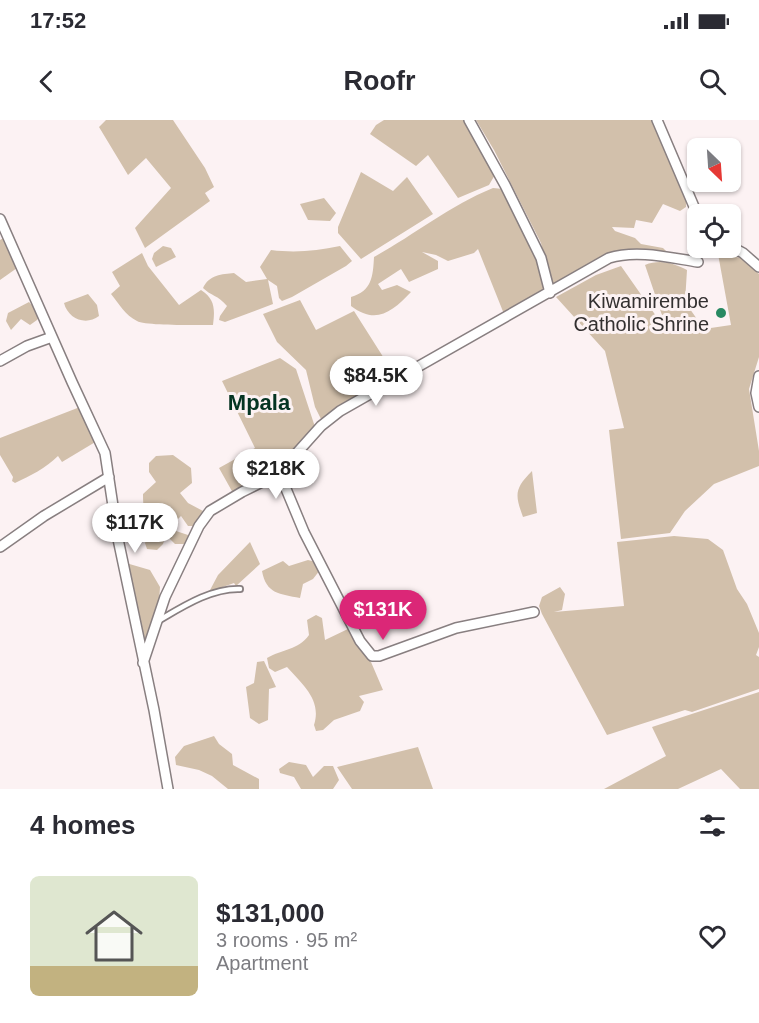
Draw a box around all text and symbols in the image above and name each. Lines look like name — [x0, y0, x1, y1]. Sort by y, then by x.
text: 17:52 — [30, 8, 86, 33]
icon: back — [30, 65, 63, 98]
icon: search — [696, 65, 729, 98]
text: Roofr — [344, 66, 415, 96]
north arrow — [687, 138, 741, 192]
map controls — [687, 138, 741, 258]
button: locate — [687, 204, 741, 258]
place label: Kiwamirembe Catholic Shrine — [573, 290, 709, 335]
marker: Kiwamirembe Catholic Shrine — [714, 306, 728, 320]
pin: $84.5K — [327, 356, 425, 407]
text: $84.5K — [344, 364, 408, 386]
district label: Mpala — [228, 390, 291, 415]
pin: $218K — [234, 449, 318, 500]
text: $218K — [247, 457, 305, 479]
pin: $117K — [93, 503, 177, 554]
text: $117K — [106, 511, 164, 533]
pin: $131K — [341, 590, 425, 641]
text: $131K — [354, 598, 412, 620]
icon: filters — [696, 809, 729, 842]
text: 4 homes — [30, 810, 136, 840]
text: $131,000 — [216, 898, 324, 928]
icon: home — [78, 900, 150, 972]
icon: heart — [696, 920, 729, 953]
text: 3 rooms · 95 m² — [216, 929, 357, 951]
text: Apartment — [216, 952, 308, 974]

